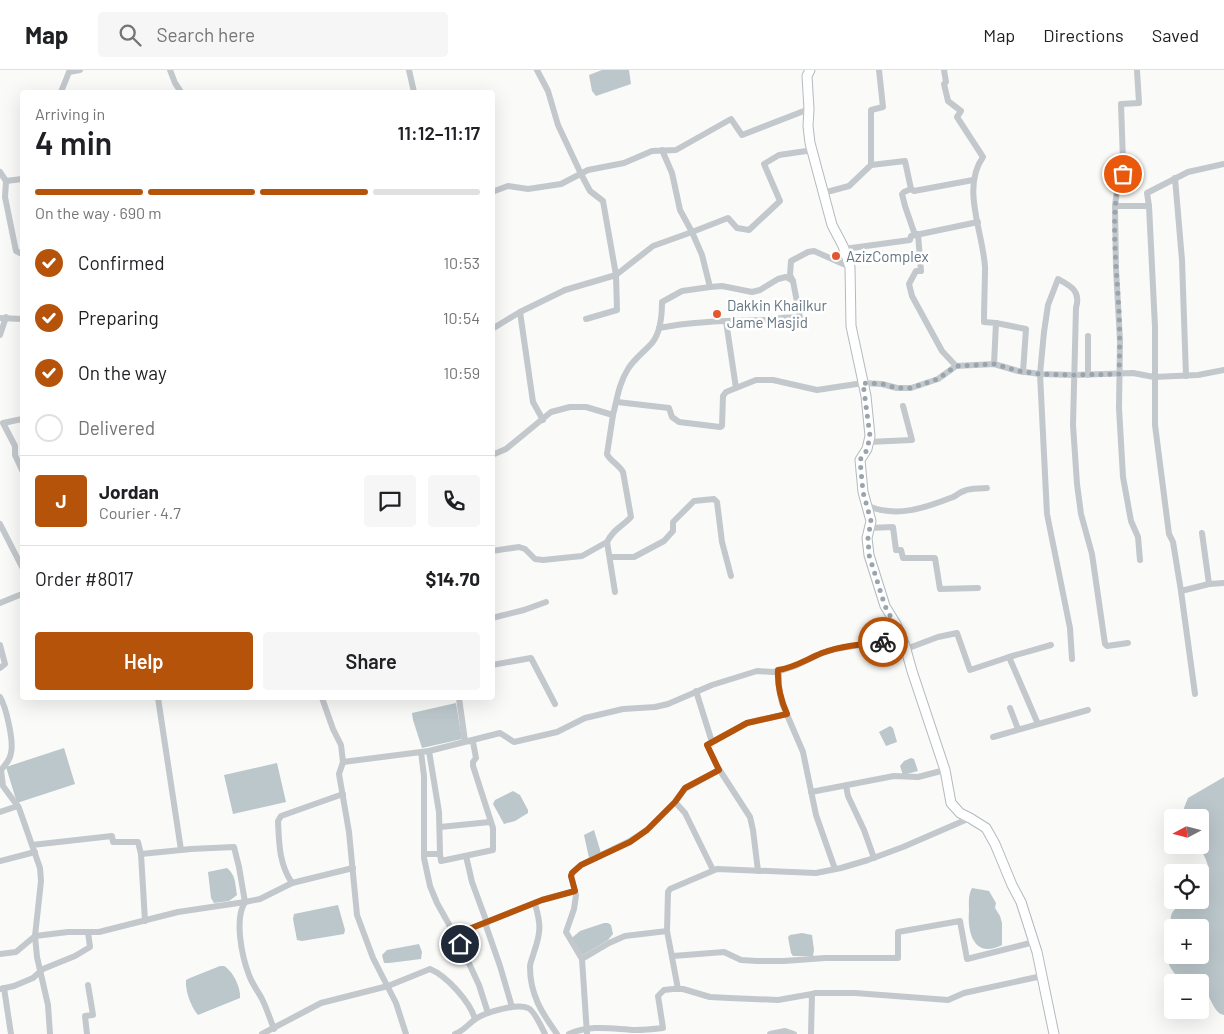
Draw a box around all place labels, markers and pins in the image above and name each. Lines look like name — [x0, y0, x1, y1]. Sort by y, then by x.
pin — [1102, 153, 1144, 195]
place label: AzizComplex — [846, 247, 929, 265]
marker: AzizComplex — [830, 250, 842, 262]
place label: Dakkin Khailkur Jame Masjid — [727, 296, 828, 331]
marker: Dakkin Khailkur Jame Masjid — [711, 308, 723, 320]
pin — [439, 923, 481, 965]

